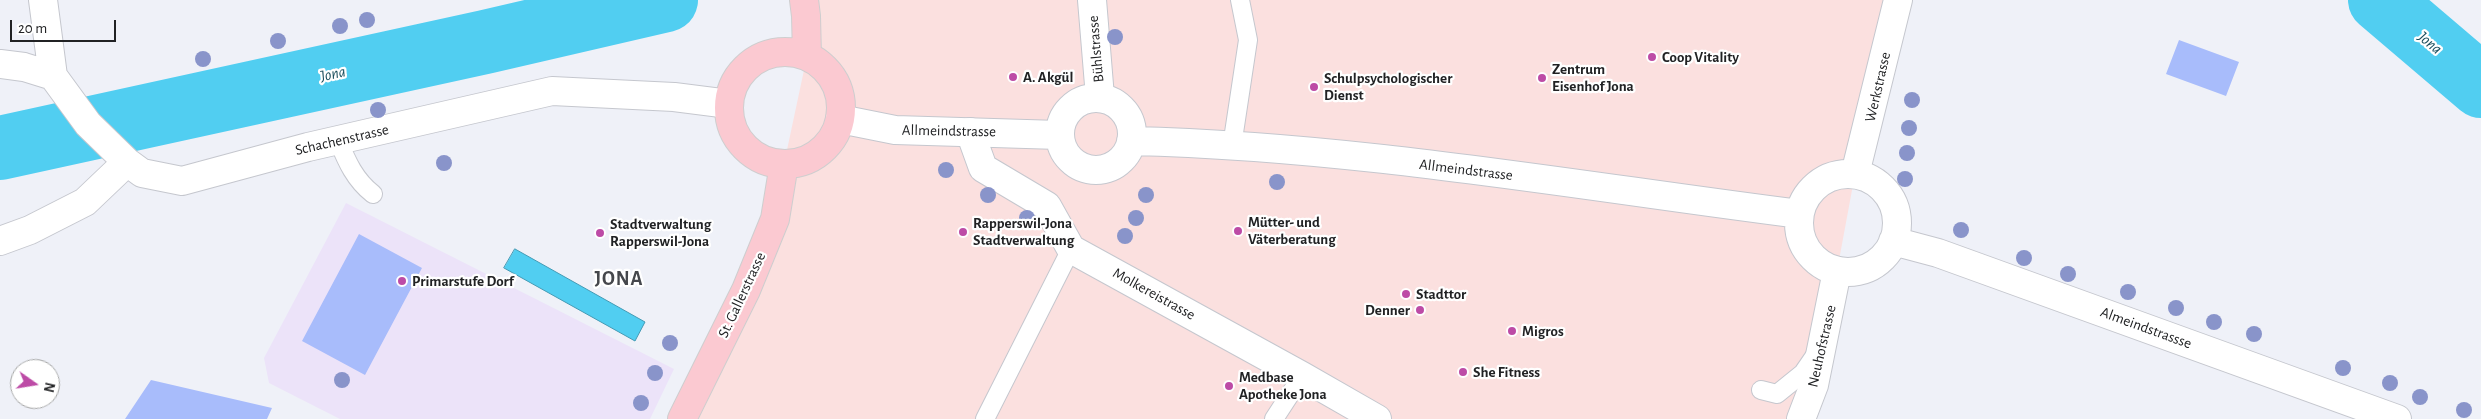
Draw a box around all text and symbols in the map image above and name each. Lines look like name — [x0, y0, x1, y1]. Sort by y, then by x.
scale bar — [12, 10, 119, 42]
street label: Bühlstrasse — [1084, 15, 1108, 83]
text: 20 m — [18, 21, 47, 36]
water label: Jona — [2414, 27, 2446, 59]
place label: Coop Vitality — [1662, 48, 1739, 66]
street label: Werkstrasse — [1861, 50, 1895, 124]
marker: Coop Vitality — [1646, 51, 1658, 63]
place label: Zentrum Eisenhof Jona — [1552, 60, 1634, 95]
water label: Jona — [319, 62, 347, 86]
place label: A. Akgül — [1023, 68, 1073, 86]
place label: Schulpsychologischer Dienst — [1324, 69, 1452, 104]
marker: A. Akgül — [1007, 71, 1019, 83]
marker: Zentrum Eisenhof Jona — [1536, 72, 1548, 84]
marker: Schulpsychologischer Dienst — [1308, 81, 1320, 93]
street label: Schachenstrasse — [293, 120, 391, 160]
street label: Allmeindstrasse — [902, 121, 996, 141]
street label: Allmeindstrasse — [1418, 155, 1514, 185]
place label: Mütter- und Väterberatung — [1248, 213, 1336, 248]
place label: Rapperswil-Jona Stadtverwaltung — [973, 214, 1074, 249]
place label: Stadtverwaltung Rapperswil-Jona — [610, 215, 711, 250]
marker: Mütter- und Väterberatung — [1232, 225, 1244, 237]
marker: Rapperswil-Jona Stadtverwaltung — [957, 226, 969, 238]
marker: Stadtverwaltung Rapperswil-Jona — [594, 227, 606, 239]
street label: St. Gallerstrasse — [714, 249, 770, 341]
street label: Molkereistrasse — [1110, 264, 1198, 324]
district label: JONA — [594, 267, 644, 291]
place label: Primarstufe Dorf — [412, 272, 514, 290]
marker: Primarstufe Dorf — [396, 275, 408, 287]
place label: Stadttor — [1416, 285, 1466, 303]
marker: Stadttor — [1400, 288, 1412, 300]
place label: Denner — [1365, 301, 1410, 319]
street label: Neuhofstrasse — [1804, 303, 1840, 389]
street label: Almeindstrassse — [2098, 303, 2194, 353]
marker: Denner — [1414, 304, 1426, 316]
place label: Migros — [1522, 322, 1564, 340]
marker: Migros — [1506, 325, 1518, 337]
north arrow — [10, 359, 60, 409]
place label: She Fitness — [1473, 363, 1540, 381]
marker: She Fitness — [1457, 366, 1469, 378]
place label: Medbase Apotheke Jona — [1239, 368, 1327, 403]
marker: Medbase Apotheke Jona — [1223, 380, 1235, 392]
text: N — [41, 381, 57, 393]

